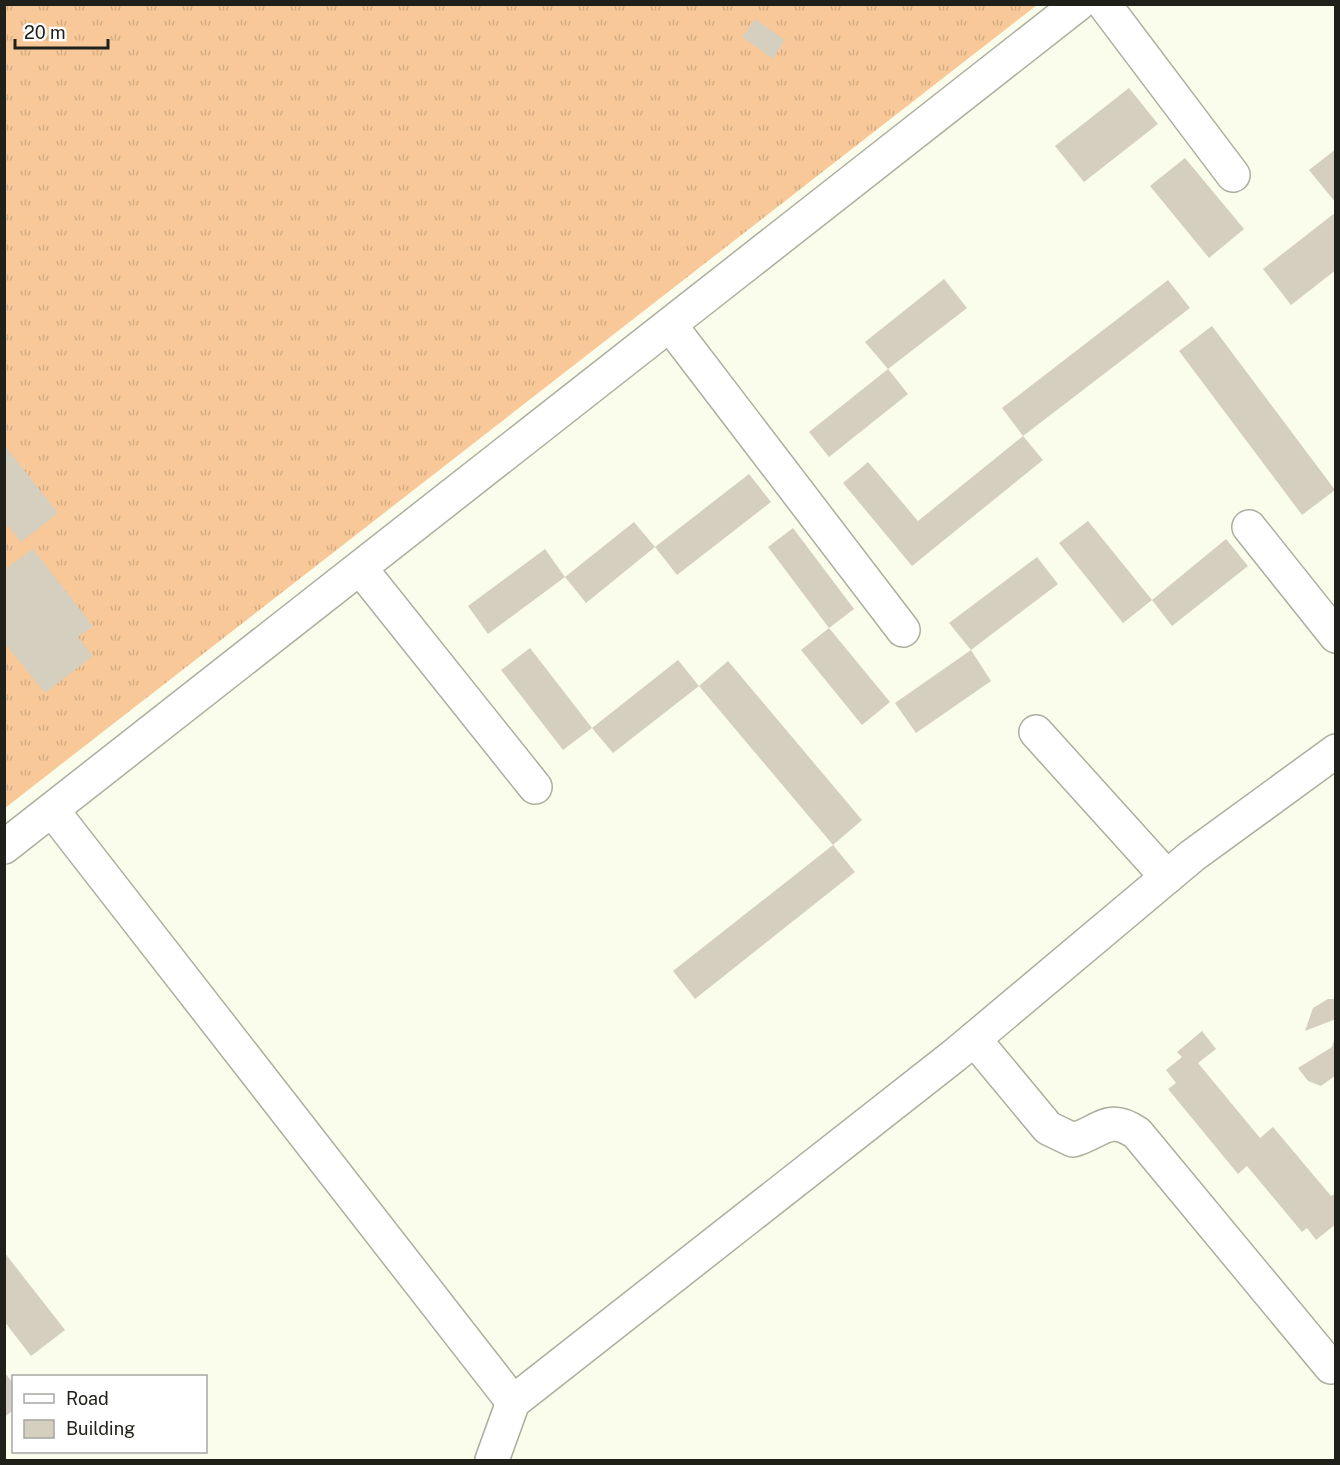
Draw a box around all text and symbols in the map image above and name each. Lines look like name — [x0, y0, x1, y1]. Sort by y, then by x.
scale bar — [15, 12, 108, 50]
text: 20 m — [24, 22, 66, 43]
legend — [12, 1375, 207, 1453]
text: Road — [66, 1388, 109, 1409]
text: Building — [66, 1418, 135, 1439]

